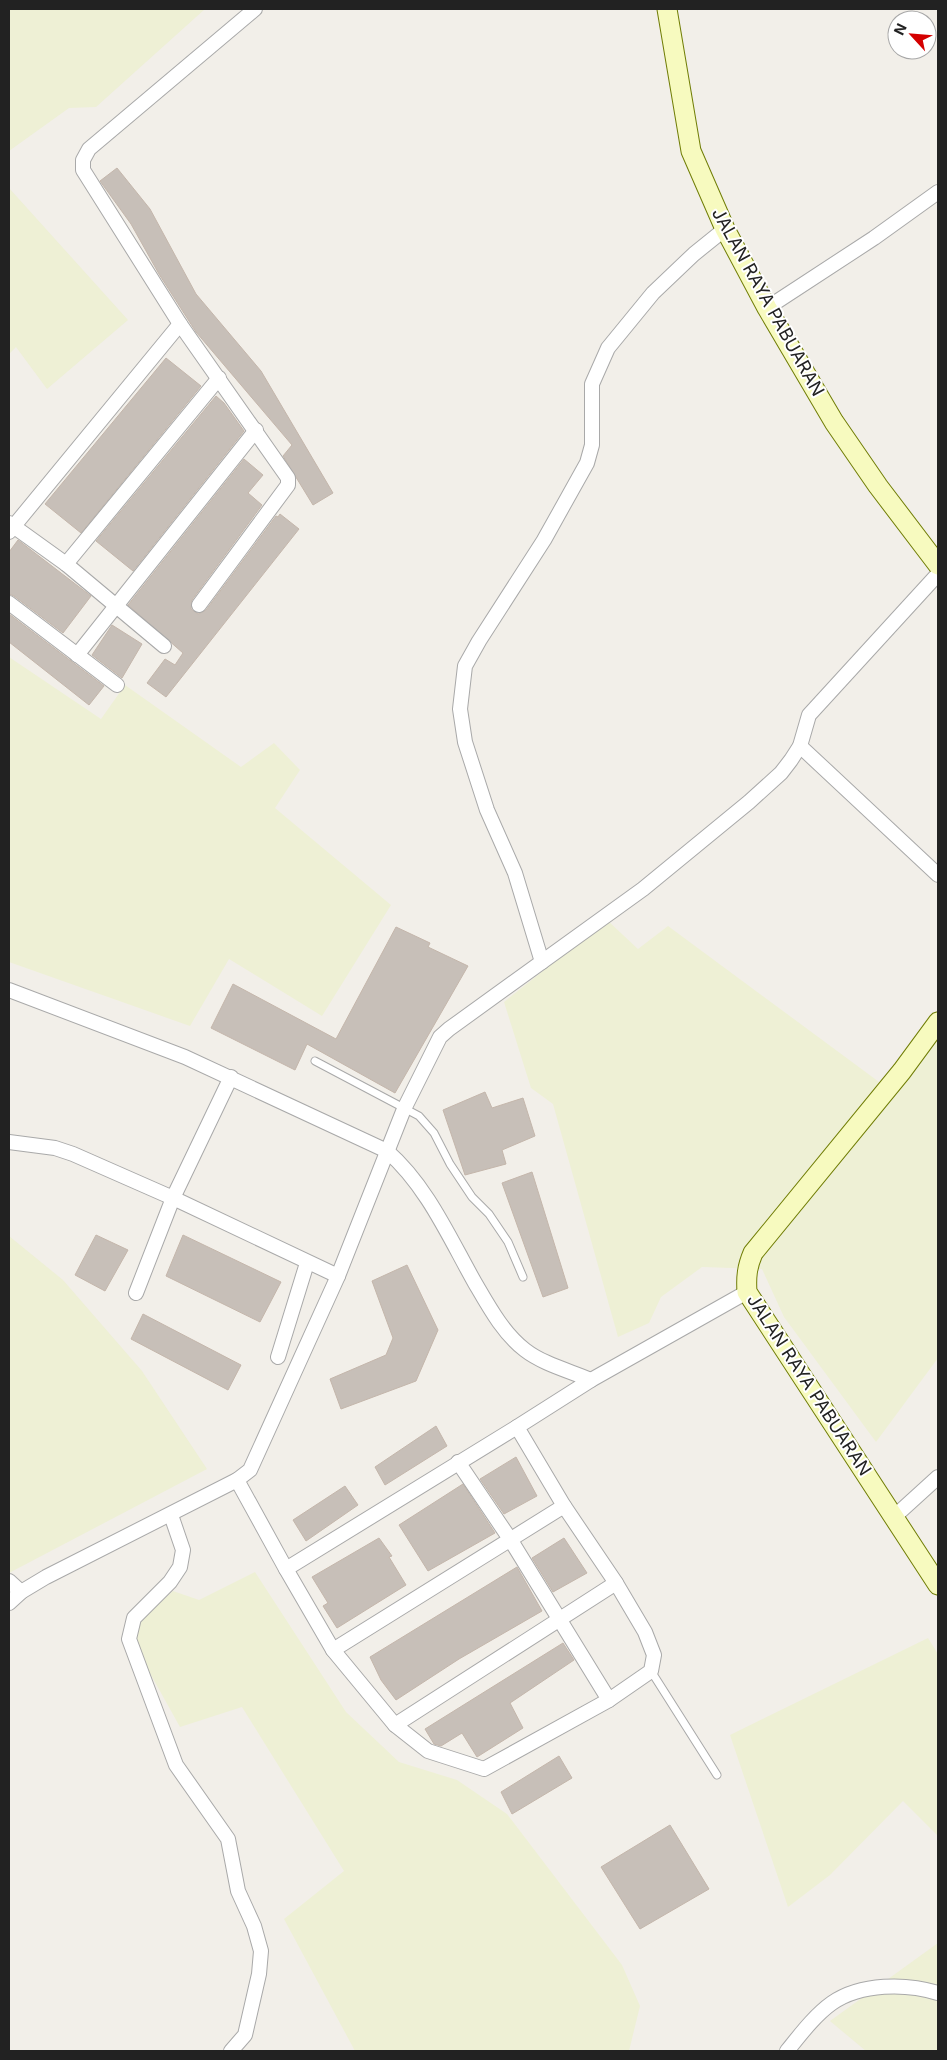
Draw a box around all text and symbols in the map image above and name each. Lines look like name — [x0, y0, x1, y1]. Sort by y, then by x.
north arrow — [887, 10, 937, 60]
text: N — [890, 21, 910, 38]
street label: JALAN RAYA PABUARAN — [708, 204, 829, 400]
street label: JALAN RAYA PABUARAN — [743, 1290, 876, 1479]

